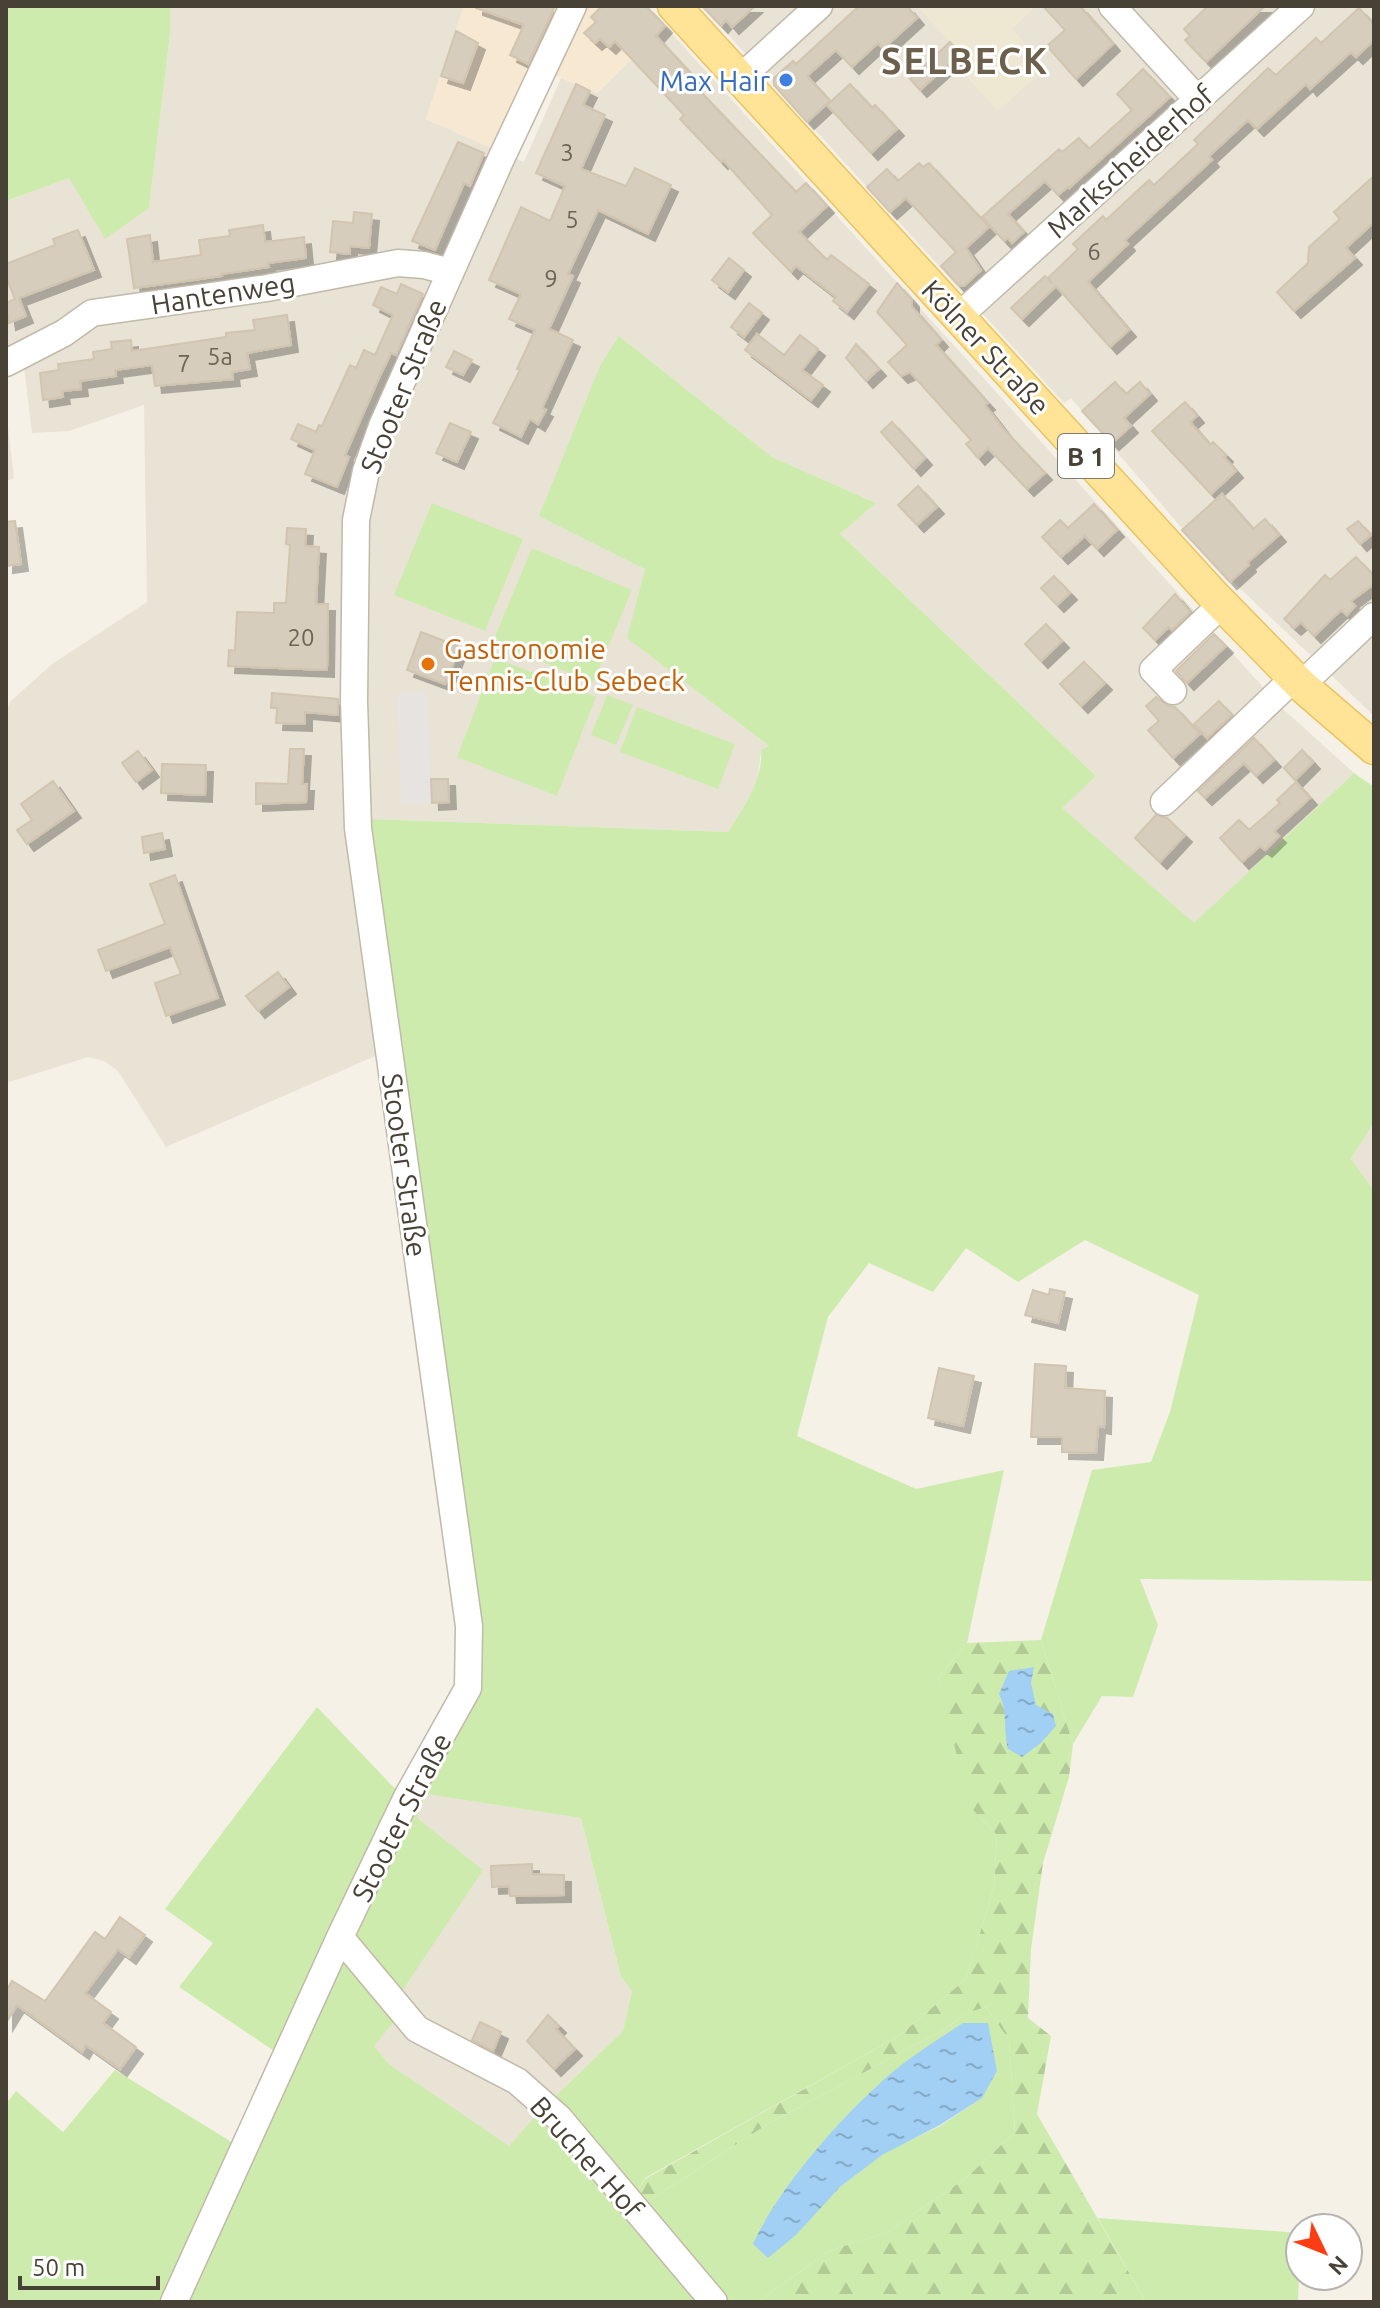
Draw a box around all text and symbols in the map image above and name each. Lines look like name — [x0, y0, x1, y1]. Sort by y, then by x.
district label: SELBECK — [881, 40, 1049, 81]
place label: Max Hair — [659, 65, 770, 96]
marker: Max Hair — [777, 71, 795, 89]
street label: Markscheiderhof — [1041, 78, 1220, 244]
house number: 3 — [560, 139, 574, 166]
house number: 5 — [565, 206, 579, 233]
house number: 6 — [1087, 238, 1101, 265]
house number: 9 — [544, 265, 558, 292]
street label: Hantenweg — [149, 266, 297, 320]
street label: Kölner Straße — [916, 274, 1056, 420]
street label: Stooter Straße — [354, 295, 452, 477]
house number: 5a — [207, 343, 233, 370]
house number: 7 — [177, 350, 191, 377]
road number: B 1 — [1058, 434, 1114, 478]
house number: 20 — [287, 624, 315, 651]
place label: Gastronomie Tennis-Club Sebeck — [444, 633, 685, 696]
marker: Gastronomie Tennis-Club Sebeck — [419, 655, 437, 673]
street label: Stooter Straße — [377, 1071, 433, 1259]
street label: Stooter Straße — [345, 1728, 457, 1906]
street label: Brucher Hof — [524, 2090, 650, 2224]
north arrow — [1284, 2212, 1364, 2292]
scale bar — [20, 2240, 158, 2290]
text: N — [1324, 2251, 1354, 2281]
text: 50 m — [32, 2254, 85, 2281]

